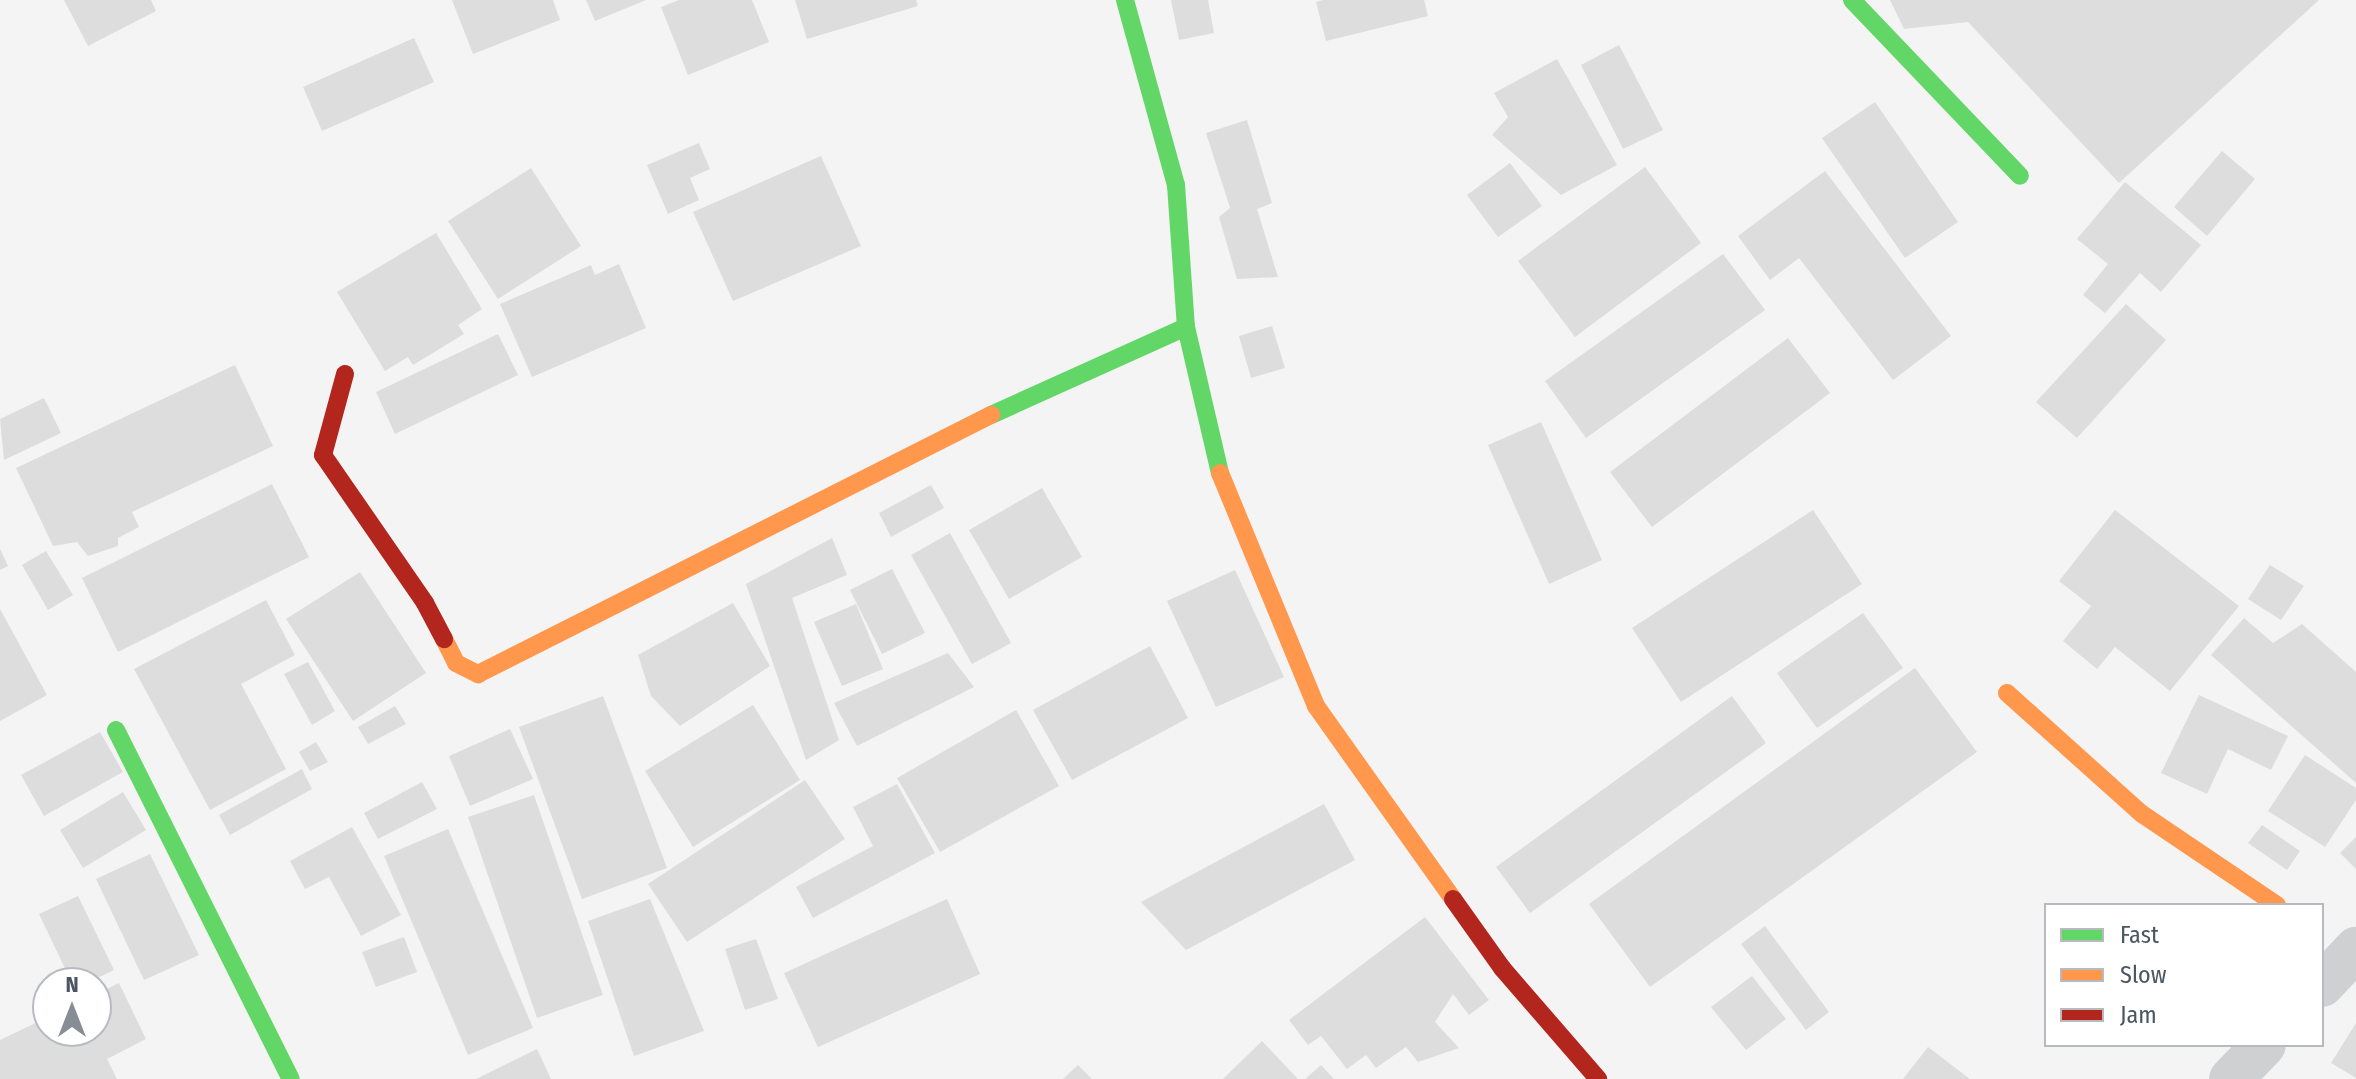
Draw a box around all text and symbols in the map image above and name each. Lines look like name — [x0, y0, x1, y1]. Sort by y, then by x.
legend — [2044, 903, 2324, 1047]
text: Fast — [2120, 921, 2159, 949]
text: Slow — [2120, 961, 2166, 989]
north arrow — [32, 967, 112, 1047]
text: N — [65, 971, 79, 998]
text: Jam — [2120, 1001, 2157, 1029]

